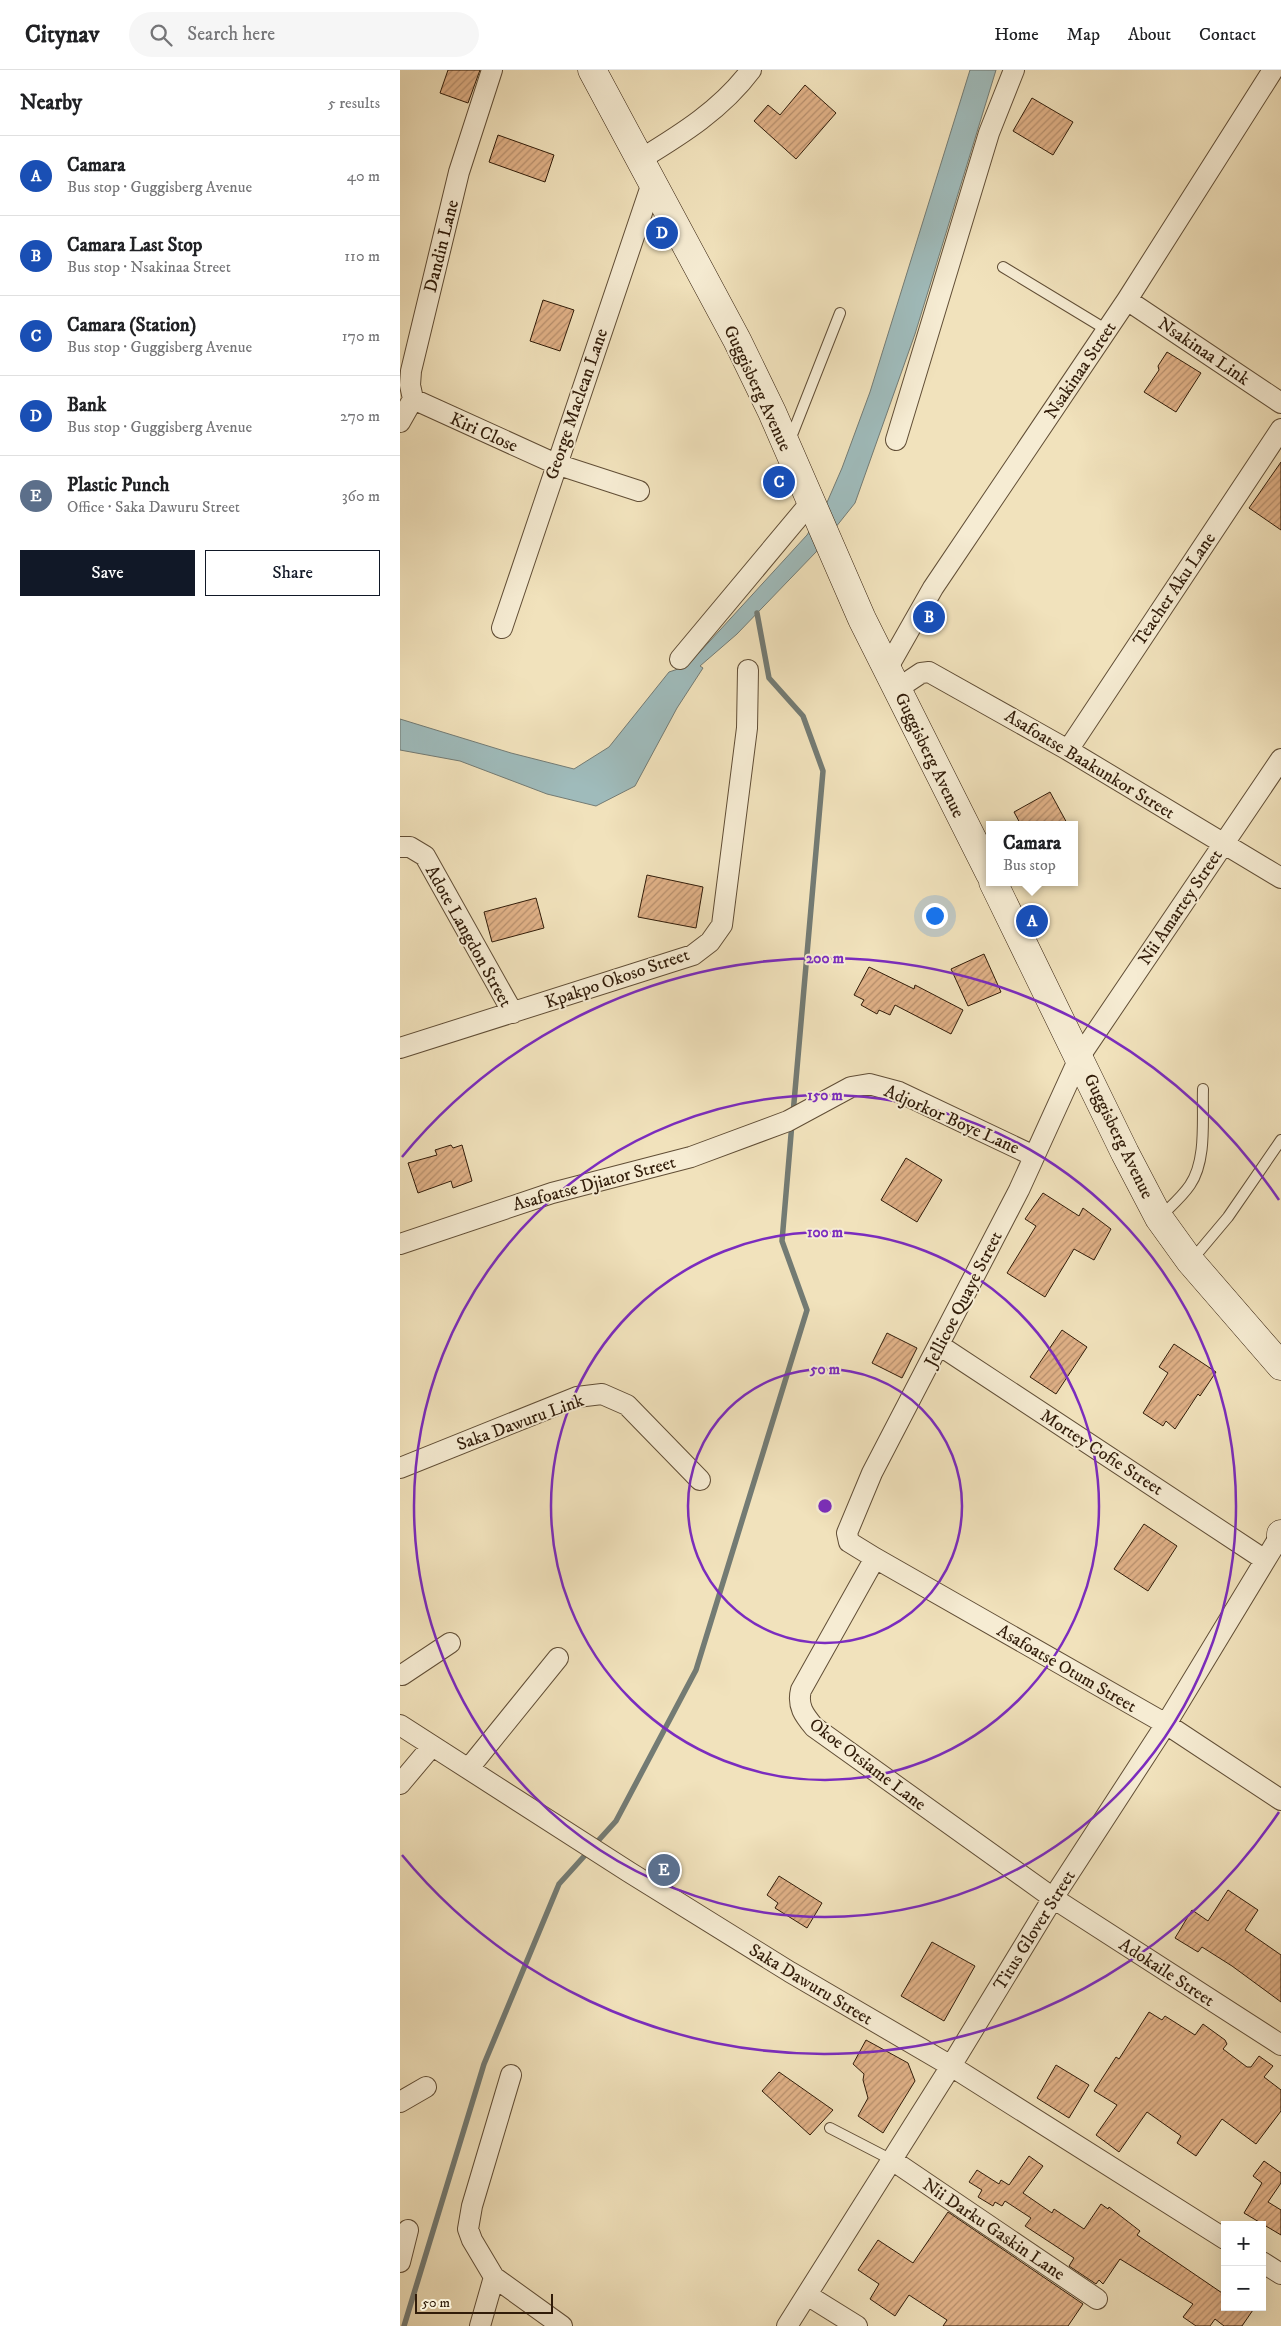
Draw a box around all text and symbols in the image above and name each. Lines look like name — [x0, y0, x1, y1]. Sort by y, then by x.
search box — [129, 12, 479, 57]
text: Citynav — [25, 20, 99, 50]
icon: search — [147, 21, 175, 49]
text: Search here — [187, 23, 275, 46]
text: Home — [994, 24, 1039, 46]
text: Map — [1067, 24, 1100, 46]
text: About — [1128, 24, 1171, 46]
text: Contact — [1199, 24, 1256, 46]
text: Nearby — [20, 90, 82, 116]
text: 5 results — [328, 93, 380, 113]
text: Camara — [67, 154, 125, 177]
text: A — [31, 166, 41, 186]
text: 40 m — [347, 166, 380, 186]
text: Bus stop · Guggisberg Avenue — [67, 177, 252, 197]
street label: Dandin Lane — [420, 198, 464, 295]
pin: D — [646, 214, 678, 252]
text: Camara Last Stop — [67, 234, 202, 257]
text: B — [31, 246, 41, 266]
text: 110 m — [344, 246, 380, 266]
text: Bus stop · Nsakinaa Street — [67, 257, 231, 277]
street label: Nsakinaa Link — [1153, 313, 1254, 391]
text: Camara (Station) — [67, 314, 196, 337]
street label: Nsakinaa Street — [1040, 318, 1122, 423]
street label: Guggisberg Avenue — [718, 322, 796, 455]
text: C — [31, 326, 41, 346]
text: 170 m — [342, 326, 380, 346]
street label: George Maclean Lane — [541, 326, 613, 483]
text: Bus stop · Guggisberg Avenue — [67, 337, 252, 357]
text: Bank — [67, 394, 106, 417]
text: D — [30, 406, 42, 426]
text: 270 m — [340, 406, 380, 426]
street label: Kiri Close — [446, 408, 521, 458]
text: Bus stop · Guggisberg Avenue — [67, 417, 252, 437]
pin: C — [763, 463, 795, 501]
text: Plastic Punch — [67, 474, 170, 497]
text: E — [30, 486, 42, 506]
text: 360 m — [342, 486, 380, 506]
text: Office · Saka Dawuru Street — [67, 497, 240, 517]
street label: Teacher Aku Lane — [1129, 529, 1221, 651]
button: Save — [20, 550, 195, 596]
button: Share — [205, 550, 380, 596]
pin: B — [913, 598, 945, 636]
street label: Guggisberg Avenue — [889, 689, 969, 822]
street label: Asafoatse Baakunkor Street — [1000, 705, 1179, 824]
popup — [986, 821, 1078, 886]
text: Camara — [1003, 832, 1061, 855]
street label: Nii Amartey Street — [1134, 845, 1228, 970]
text: Bus stop — [1003, 855, 1056, 875]
street label: Adote Langdon Street — [420, 862, 516, 1011]
pin: A — [1016, 902, 1048, 940]
your location — [922, 903, 948, 929]
street label: Kpakpo Okoso Street — [542, 944, 693, 1014]
text: 200 m — [806, 949, 845, 968]
street label: Guggisberg Avenue — [1078, 1070, 1158, 1203]
street label: Adjorkor Boye Lane — [881, 1080, 1023, 1160]
text: 150 m — [807, 1086, 843, 1105]
street label: Asafoatse Djiator Street — [510, 1152, 678, 1216]
text: 100 m — [807, 1223, 844, 1242]
street label: Jellicoe Quaye Street — [919, 1228, 1008, 1373]
text: 50 m — [809, 1360, 841, 1379]
street label: Saka Dawuru Link — [454, 1390, 587, 1456]
street label: Mortey Cofie Street — [1036, 1405, 1167, 1501]
centre of rings — [816, 1497, 834, 1515]
street label: Asafoatse Otum Street — [993, 1620, 1140, 1718]
street label: Okoe Otsiame Lane — [805, 1714, 930, 1816]
pin: E — [648, 1851, 680, 1889]
street label: Titus Glover Street — [989, 1866, 1081, 1995]
street label: Adokaile Street — [1115, 1934, 1219, 2012]
street label: Saka Dawuru Street — [745, 1939, 877, 2031]
street label: Nii Darku Gaskin Lane — [918, 2174, 1069, 2286]
map controls — [1221, 2221, 1266, 2311]
button: + — [1221, 2221, 1266, 2266]
button: − — [1221, 2266, 1266, 2311]
scale bar — [415, 2291, 552, 2314]
text: 50 m — [422, 2294, 450, 2312]

